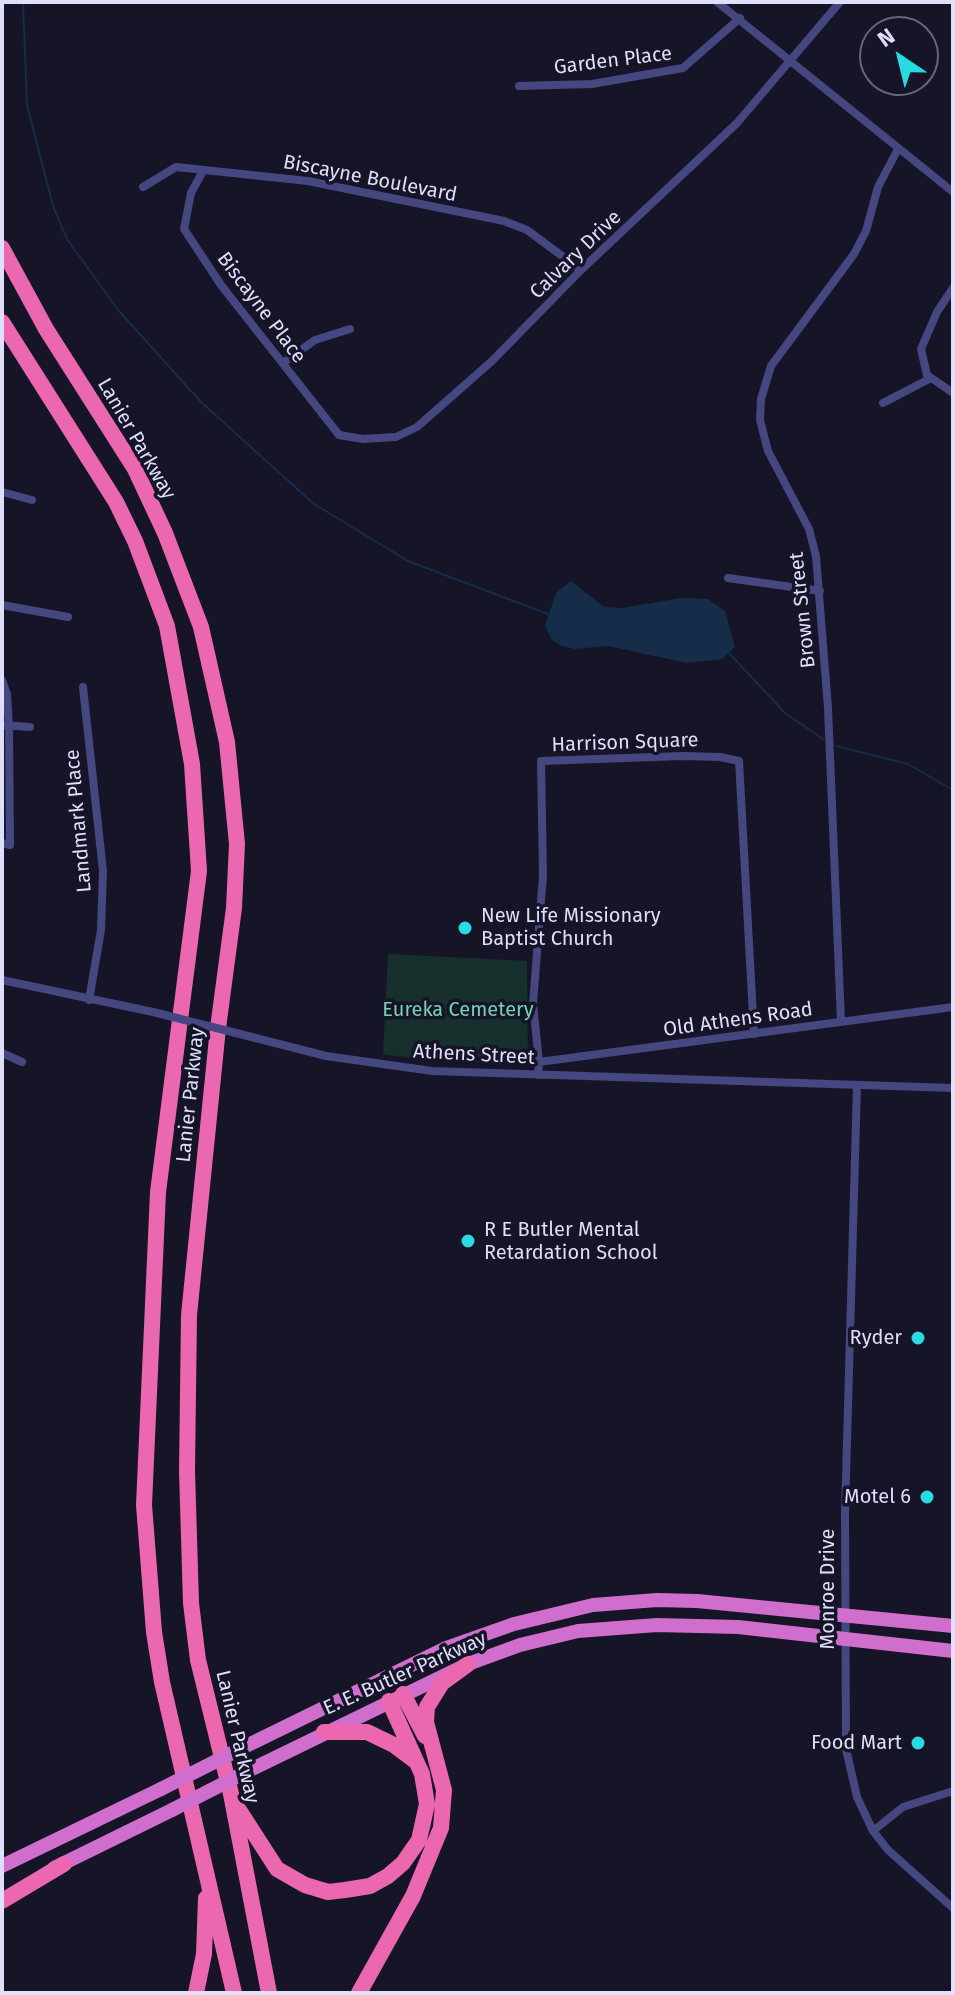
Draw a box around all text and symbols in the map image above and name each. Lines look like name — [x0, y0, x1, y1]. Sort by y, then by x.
north arrow — [859, 16, 939, 96]
text: N — [872, 22, 900, 53]
street label: Garden Place — [553, 42, 673, 80]
street label: Biscayne Boulevard — [281, 150, 459, 208]
street label: Calvary Drive — [525, 206, 627, 304]
street label: Biscayne Place — [211, 248, 311, 368]
street label: Lanier Parkway — [92, 374, 180, 504]
street label: Brown Street — [785, 551, 821, 669]
street label: Harrison Square — [551, 728, 699, 758]
street label: Landmark Place — [61, 748, 97, 894]
place label: New Life Missionary Baptist Church — [481, 904, 661, 951]
marker: New Life Missionary Baptist Church — [456, 919, 474, 937]
park label: Eureka Cemetery — [382, 998, 534, 1022]
street label: Old Athens Road — [662, 998, 814, 1042]
street label: Lanier Parkway — [172, 1026, 210, 1164]
street label: Athens Street — [412, 1040, 536, 1070]
place label: R E Butler Mental Retardation School — [484, 1218, 658, 1265]
marker: R E Butler Mental Retardation School — [459, 1232, 477, 1250]
place label: Ryder — [850, 1326, 902, 1350]
marker: Ryder — [909, 1329, 927, 1347]
place label: Motel 6 — [844, 1485, 911, 1509]
marker: Motel 6 — [918, 1488, 936, 1506]
street label: Monroe Drive — [816, 1529, 840, 1649]
street label: E. E. Butler Parkway — [320, 1627, 490, 1721]
street label: Lanier Parkway — [210, 1668, 264, 1806]
place label: Food Mart — [811, 1731, 902, 1755]
marker: Food Mart — [909, 1734, 927, 1752]

